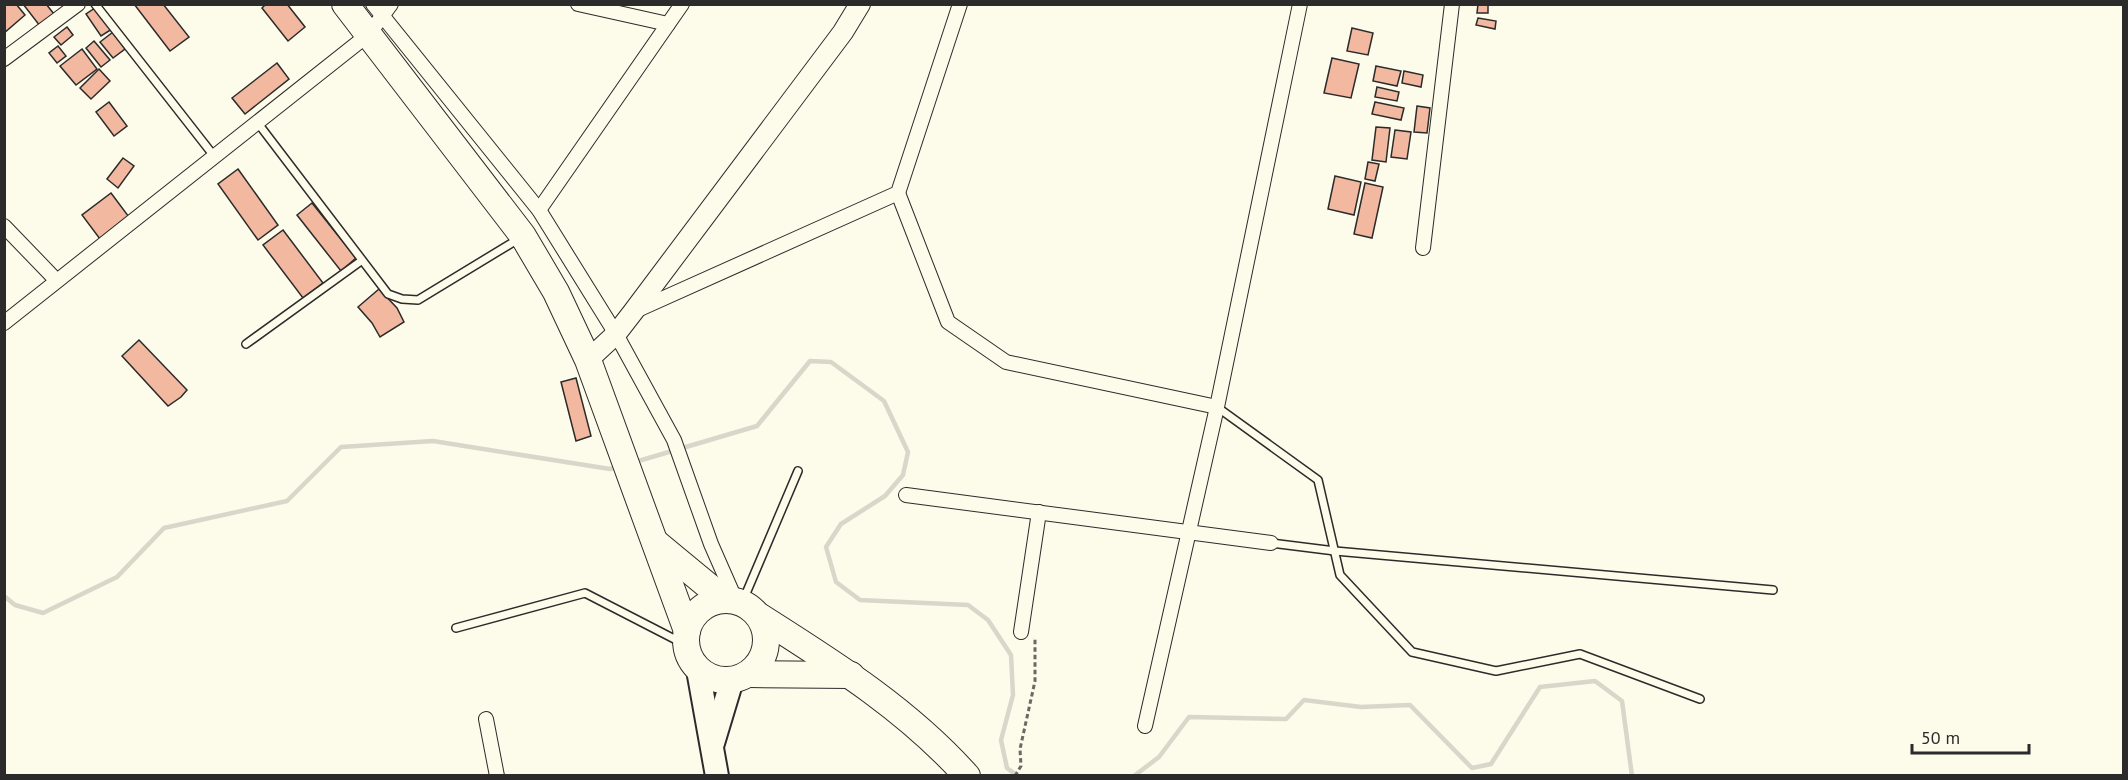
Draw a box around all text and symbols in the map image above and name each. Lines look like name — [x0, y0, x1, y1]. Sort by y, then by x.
scale bar — [1912, 717, 2029, 755]
text: 50 m — [1921, 726, 1960, 749]

